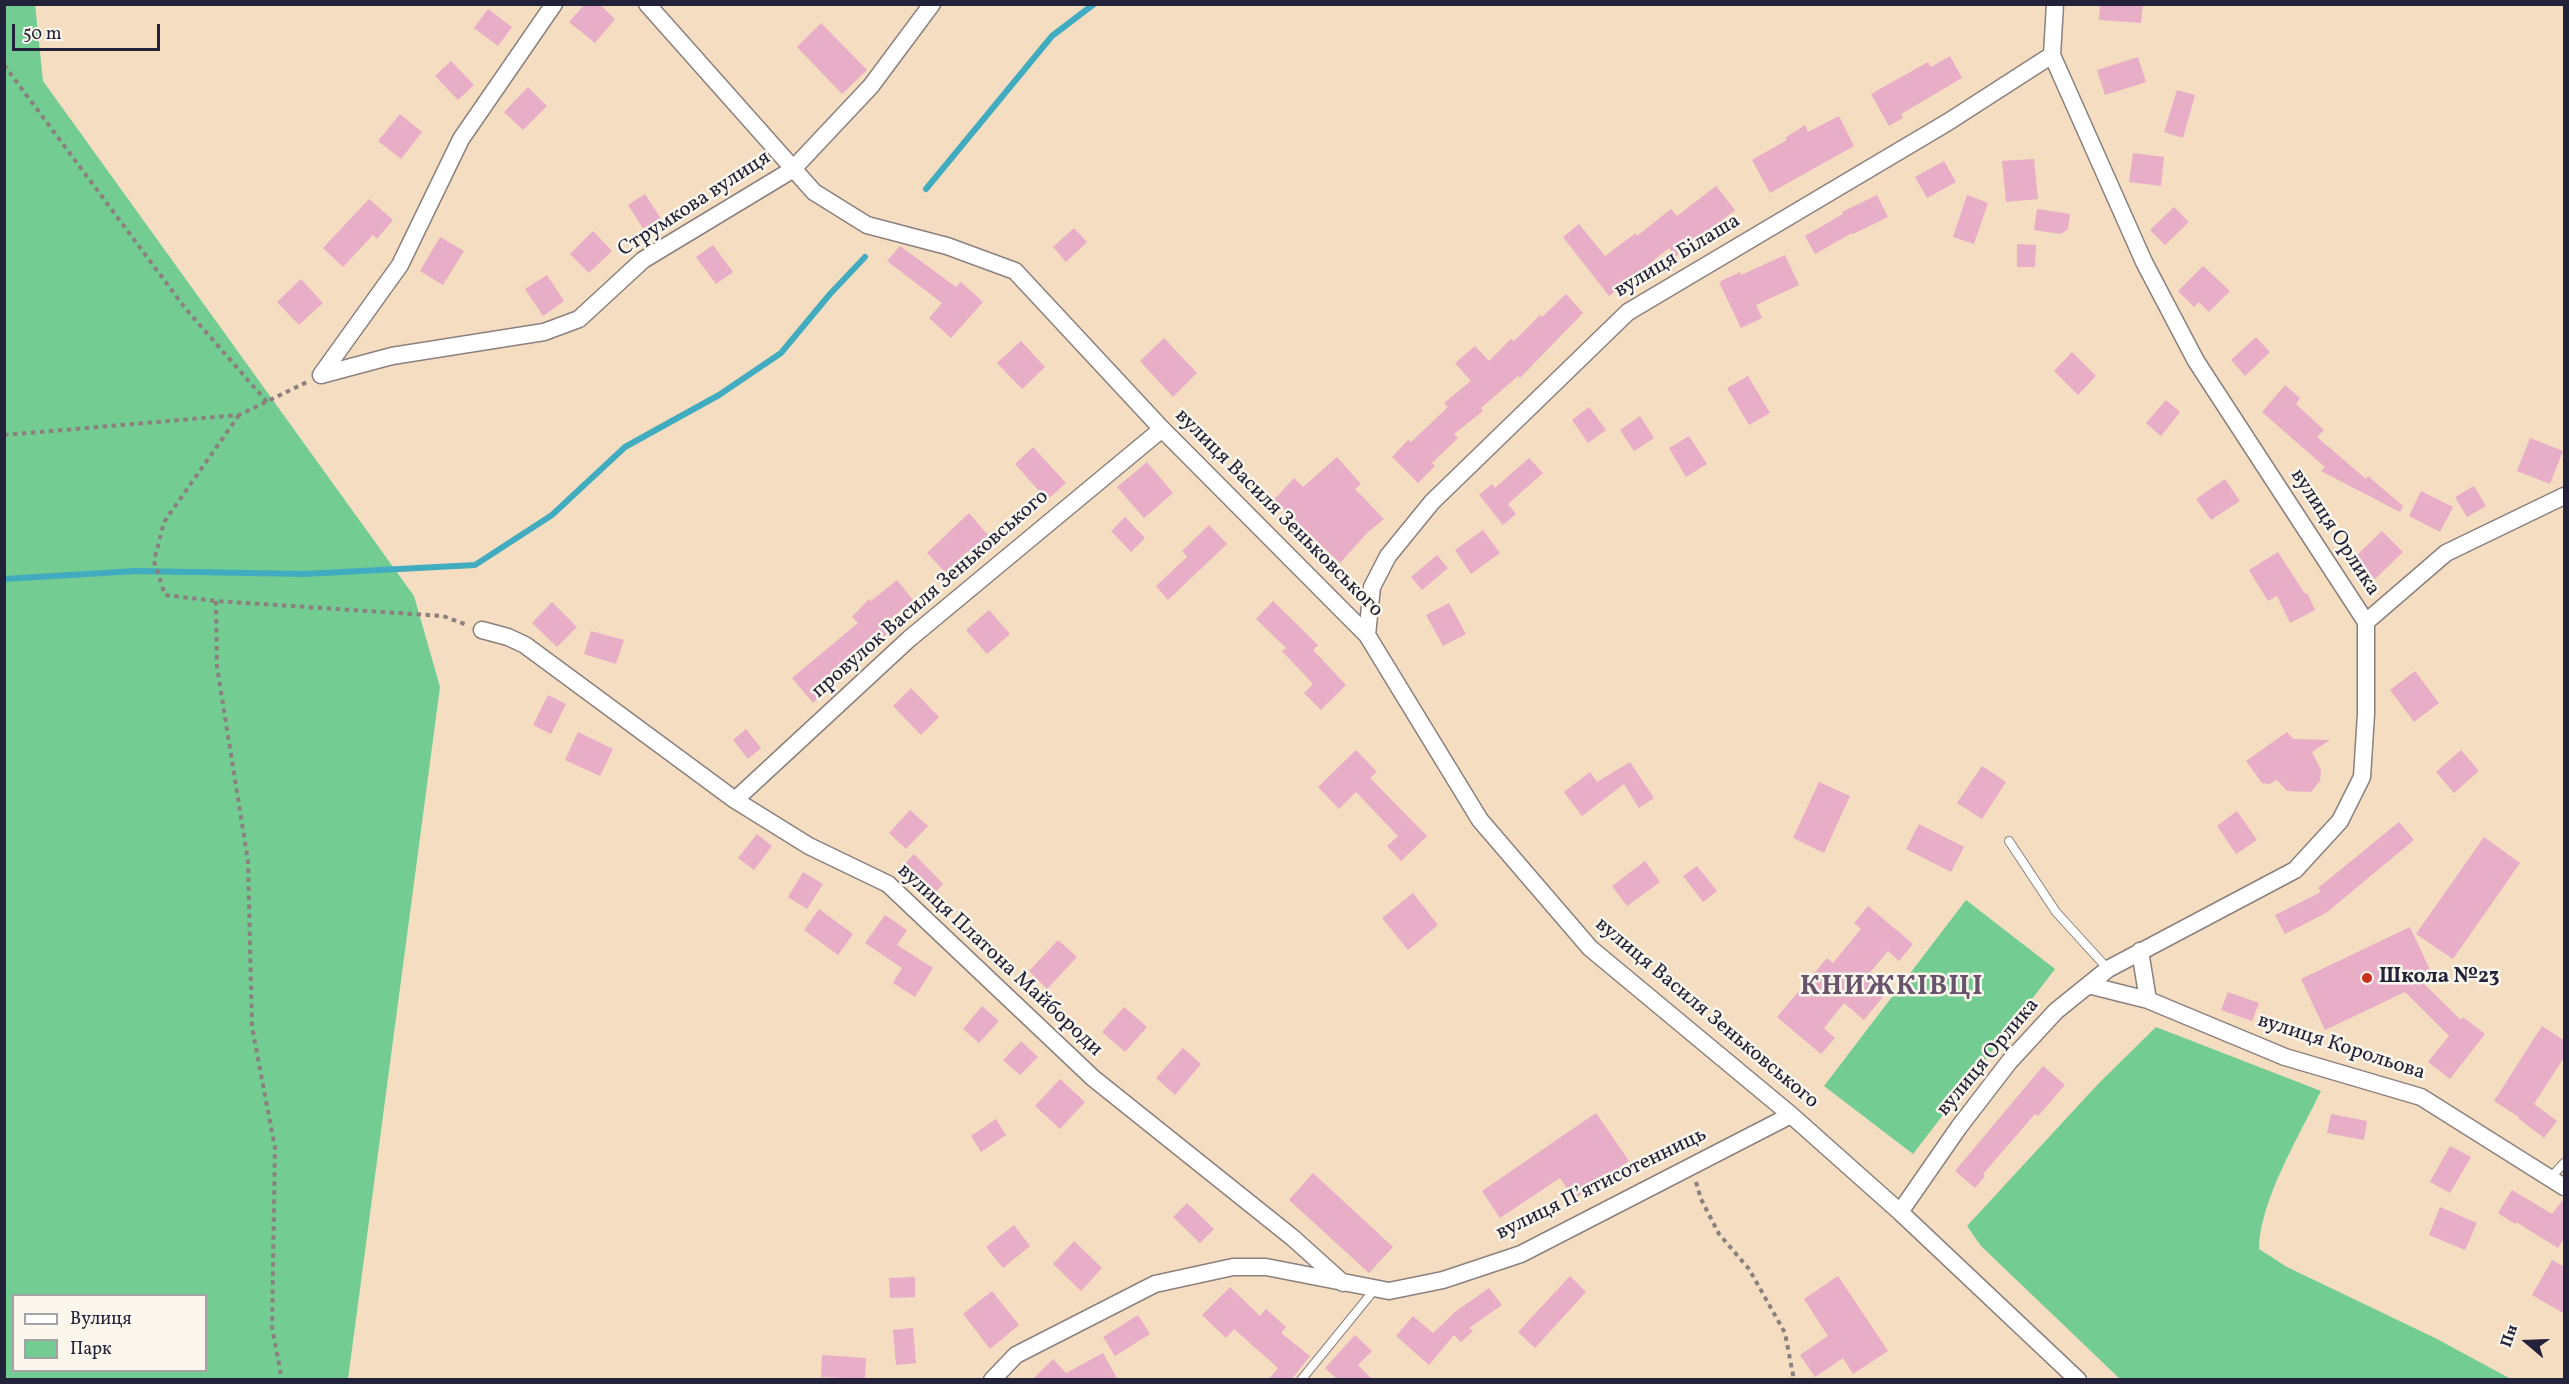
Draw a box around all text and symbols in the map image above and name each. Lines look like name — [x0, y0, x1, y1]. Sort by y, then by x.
scale bar — [15, 12, 164, 50]
text: 50 m — [23, 22, 62, 47]
street label: Струмкова вулиця — [614, 146, 776, 264]
street label: вулиця Білаша — [1611, 210, 1745, 304]
street label: вулиця Василя Зеньковського — [1168, 404, 1388, 624]
street label: вулиця Орлика — [2284, 465, 2384, 601]
street label: провулок Василя Зеньковського — [807, 485, 1055, 705]
street label: вулиця Платона Майбороди — [891, 859, 1107, 1063]
street label: вулиця Василя Зеньковського — [1589, 913, 1823, 1115]
place label: Школа №23 — [2379, 965, 2499, 991]
marker: Школа №23 — [2360, 971, 2374, 985]
district label: КНИЖКІВЦІ — [1800, 973, 1984, 1005]
street label: вулиця Орлика — [1932, 994, 2046, 1122]
street label: вулиця Корольова — [2254, 1009, 2428, 1087]
street label: вулиця Пʼятисотенниць — [1493, 1123, 1711, 1247]
legend — [12, 1294, 207, 1372]
text: Вулиця — [70, 1307, 132, 1332]
north arrow — [2497, 1312, 2557, 1372]
text: Пн — [2496, 1322, 2524, 1350]
text: Парк — [70, 1337, 112, 1362]

